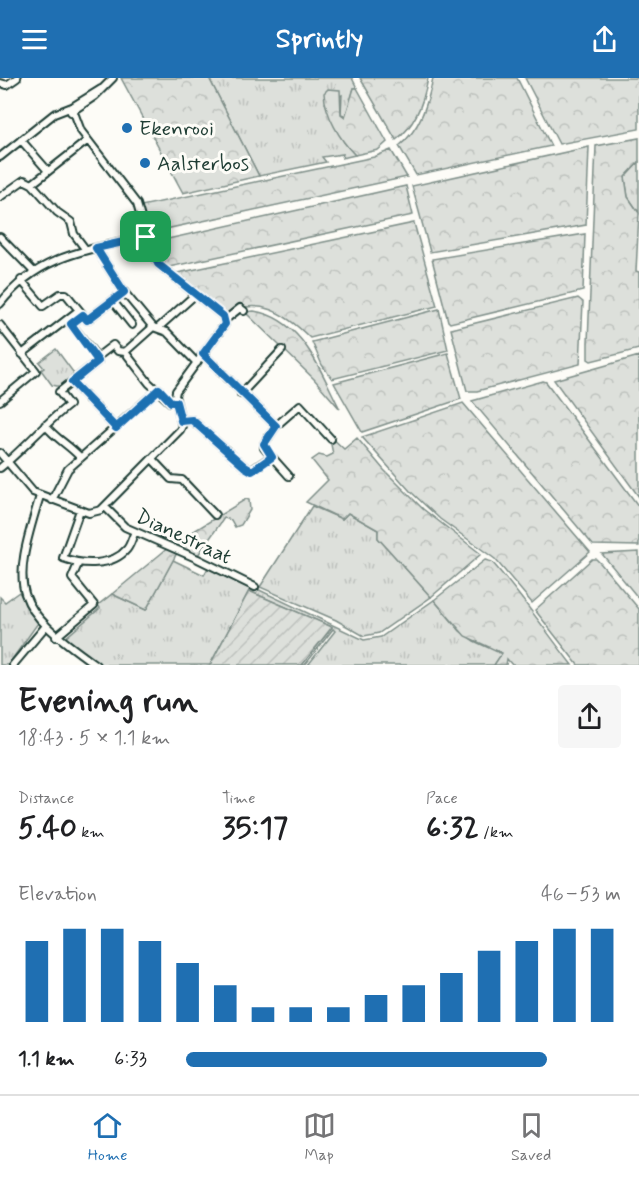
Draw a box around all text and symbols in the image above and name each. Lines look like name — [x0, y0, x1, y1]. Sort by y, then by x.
text: Sprintly — [276, 22, 363, 57]
icon: menu — [18, 23, 51, 56]
icon: share — [588, 23, 621, 56]
place label: Ekenrooi — [139, 115, 214, 143]
marker: Ekenrooi — [120, 121, 134, 135]
place label: Aalsterbos — [157, 150, 249, 178]
marker: Aalsterbos — [138, 156, 152, 170]
pin — [120, 211, 171, 262]
icon: arrive — [129, 220, 162, 253]
street label: Dianestraat — [131, 503, 236, 571]
text: Evening run — [18, 680, 198, 724]
button: share — [558, 685, 621, 748]
text: 18:43 · 5 × 1.1 km — [18, 725, 170, 752]
text: Distance — [18, 788, 74, 809]
text: Time — [222, 788, 256, 809]
text: Pace — [426, 788, 458, 809]
text: 5.40 — [18, 809, 77, 848]
text: 35:17 — [222, 809, 288, 848]
text: 6:32 — [426, 809, 479, 848]
text: km — [77, 822, 105, 843]
text: /km — [479, 822, 513, 843]
text: Elevation — [18, 881, 97, 908]
text: 46–53 m — [541, 881, 621, 908]
text: 1.1 km — [18, 1046, 75, 1073]
text: 6:33 — [114, 1046, 147, 1073]
tab: Home — [88, 1109, 127, 1166]
tab: Map — [303, 1109, 336, 1166]
tab: Saved — [511, 1109, 551, 1166]

